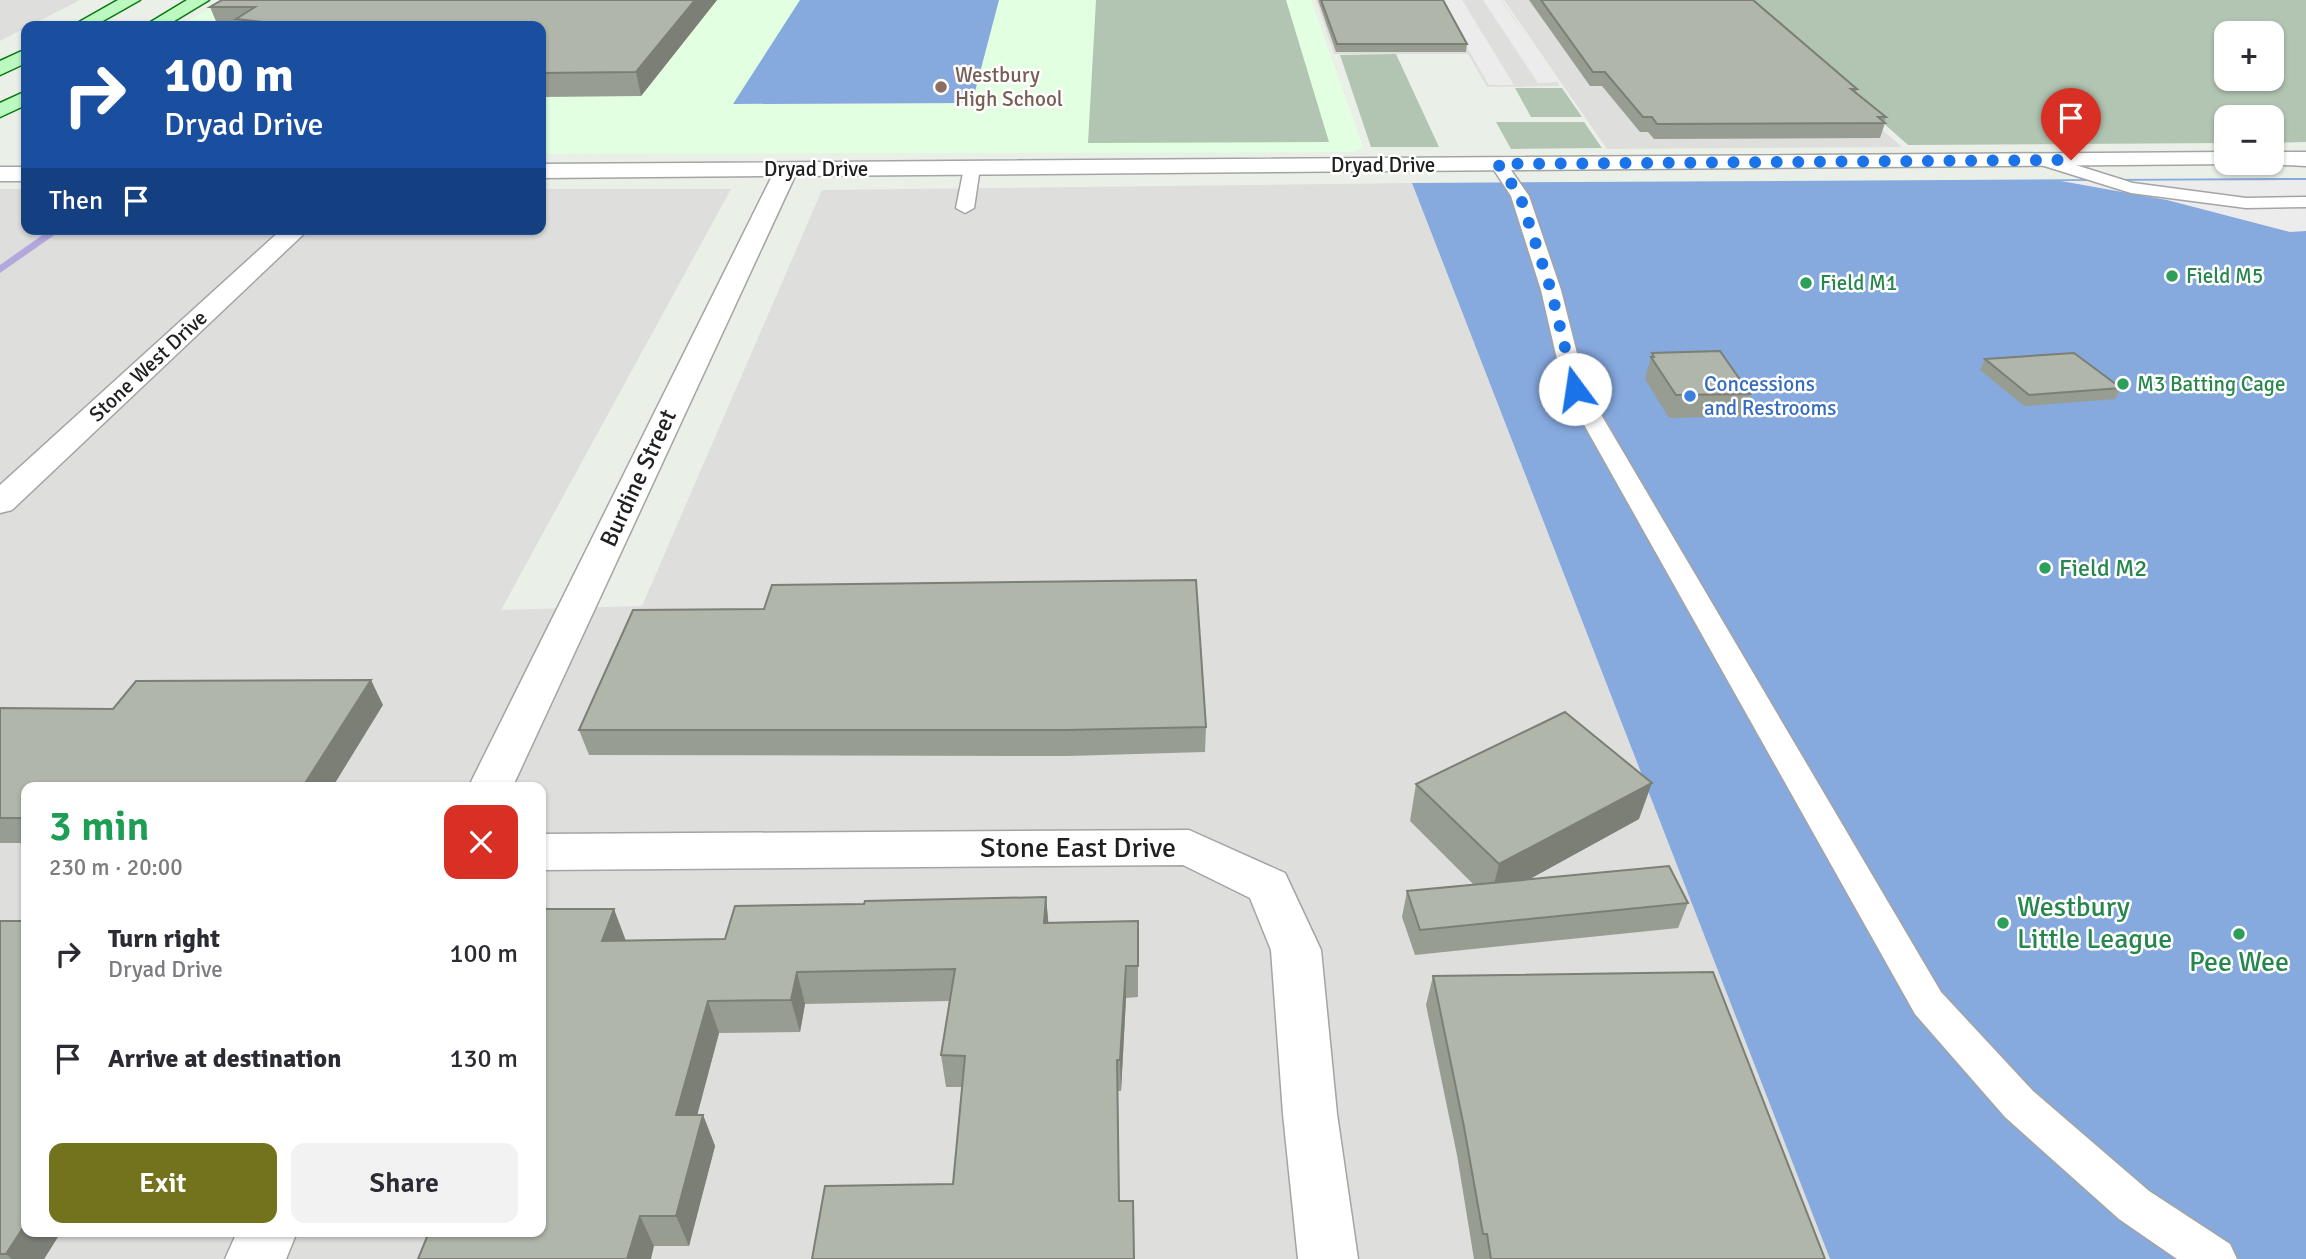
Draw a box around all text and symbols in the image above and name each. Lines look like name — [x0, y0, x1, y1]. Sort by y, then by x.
map controls — [2214, 21, 2284, 175]
button: + — [2214, 21, 2284, 91]
text: 100 m — [164, 45, 294, 105]
icon: right — [49, 49, 140, 140]
place label: Westbury High School — [955, 62, 1063, 112]
marker: Westbury High School — [933, 79, 949, 95]
pin — [2041, 88, 2101, 160]
icon: arrive — [2052, 99, 2090, 137]
text: Dryad Drive — [164, 105, 324, 144]
button: − — [2214, 105, 2284, 175]
street label: Dryad Drive — [1331, 152, 1435, 178]
street label: Dryad Drive — [764, 156, 868, 182]
icon: arrive — [117, 182, 155, 220]
text: Then — [49, 185, 103, 217]
place label: Field M5 — [2186, 263, 2263, 289]
marker: Field M5 — [2164, 268, 2180, 284]
place label: Field M1 — [1820, 270, 1897, 296]
marker: Field M1 — [1798, 275, 1814, 291]
street label: Stone West Drive — [84, 305, 212, 427]
position arrow — [1538, 352, 1612, 426]
place label: Concessions and Restrooms — [1704, 371, 1836, 421]
place label: M3 Batting Cage — [2137, 371, 2285, 397]
marker: M3 Batting Cage — [2115, 376, 2131, 392]
marker: Concessions and Restrooms — [1682, 388, 1698, 404]
street label: Burdine Street — [593, 404, 683, 552]
place label: Field M2 — [2059, 553, 2147, 583]
marker: Field M2 — [2037, 560, 2053, 576]
text: 3 min — [49, 801, 150, 852]
button: close — [444, 805, 518, 879]
street label: Stone East Drive — [980, 831, 1176, 865]
text: 230 m · 20:00 — [49, 853, 183, 882]
place label: Westbury Little League — [2017, 890, 2172, 956]
marker: Westbury Little League — [1995, 915, 2011, 931]
text: Turn right — [108, 923, 220, 955]
marker: Pee Wee — [2231, 926, 2247, 942]
icon: right — [49, 935, 87, 973]
text: 100 m — [449, 938, 518, 970]
place label: Pee Wee — [2189, 945, 2289, 979]
text: Dryad Drive — [108, 955, 223, 984]
icon: arrive — [49, 1040, 87, 1078]
text: Arrive at destination — [108, 1043, 341, 1075]
text: 130 m — [449, 1043, 518, 1075]
button: Exit — [49, 1143, 277, 1223]
button: Share — [291, 1143, 518, 1223]

